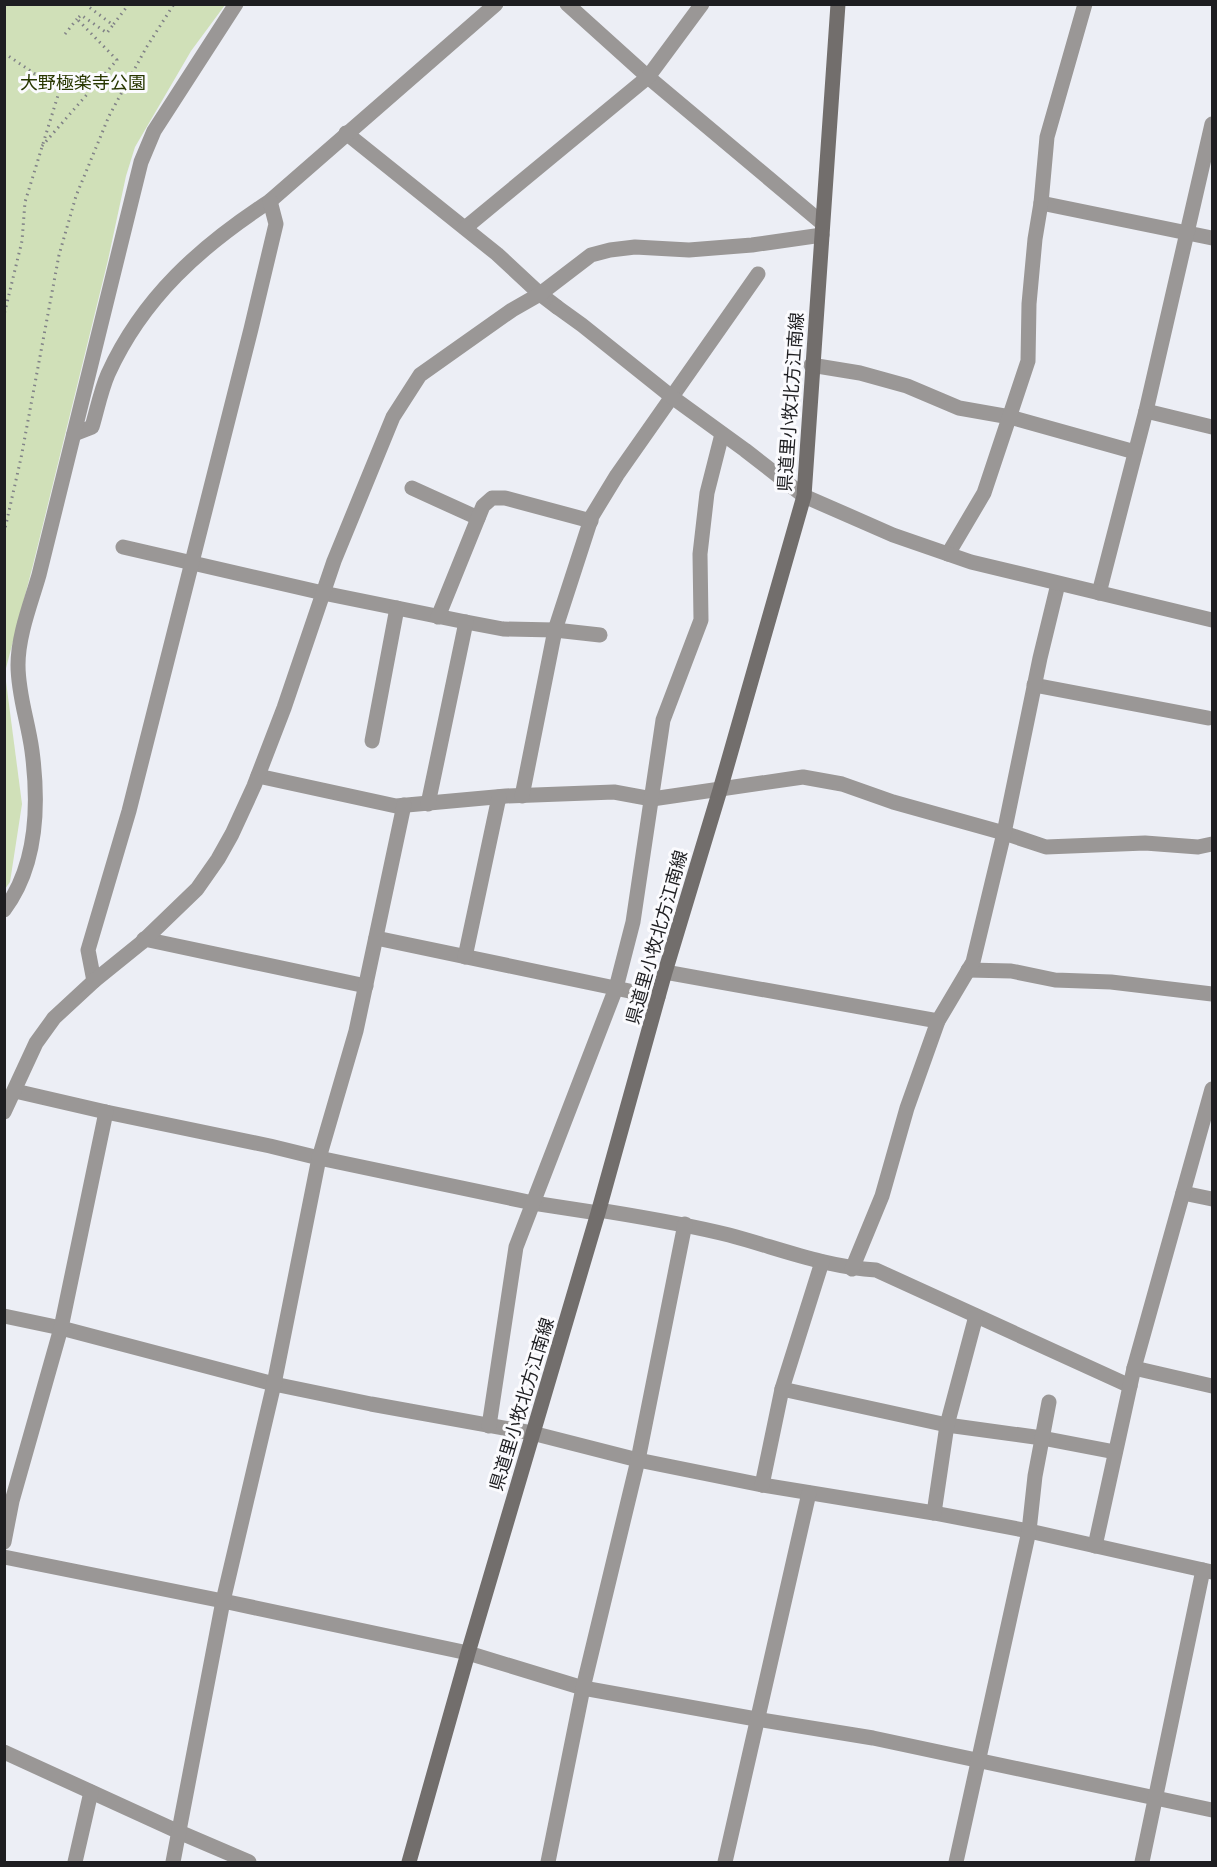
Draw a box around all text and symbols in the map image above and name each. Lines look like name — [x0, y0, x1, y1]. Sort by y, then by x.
park label: 大野極楽寺公園 — [20, 70, 146, 94]
street label: 県道里小牧北方江南線 — [772, 311, 808, 493]
street label: 県道里小牧北方江南線 — [620, 847, 692, 1027]
street label: 県道里小牧北方江南線 — [483, 1314, 559, 1494]

